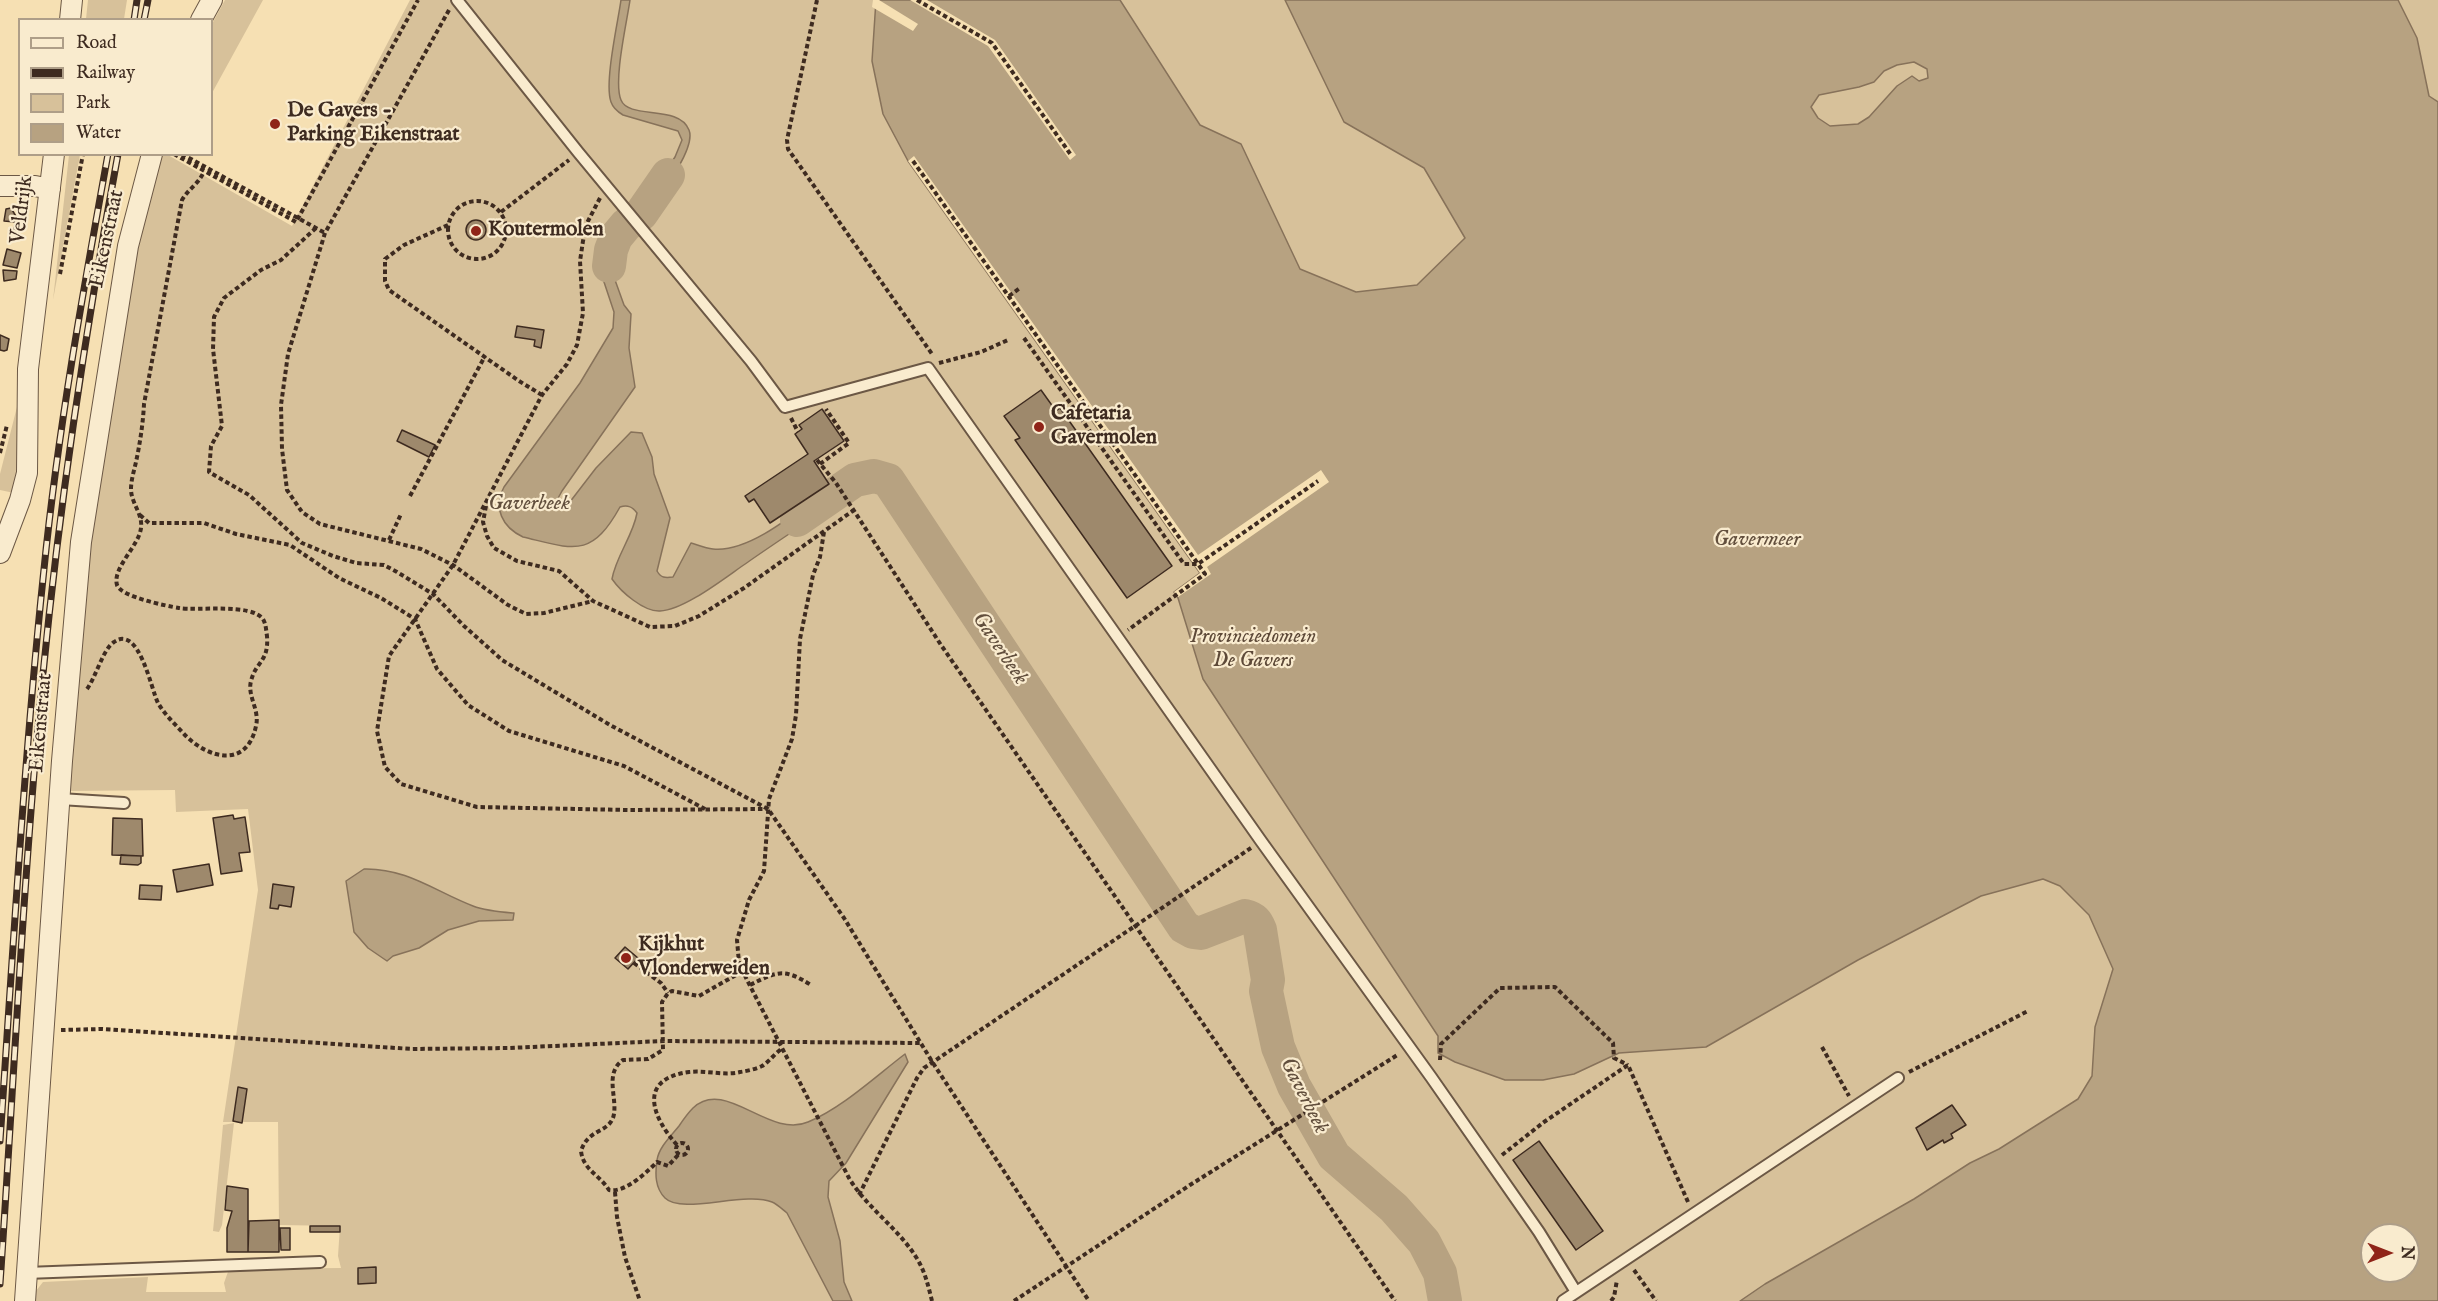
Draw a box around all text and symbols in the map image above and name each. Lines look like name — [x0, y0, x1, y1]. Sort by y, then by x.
legend — [18, 18, 213, 156]
text: Road — [76, 32, 117, 55]
text: Railway — [76, 62, 135, 85]
text: Park — [76, 92, 110, 115]
place label: De Gavers - Parking Eikenstraat — [287, 99, 459, 149]
marker: De Gavers - Parking Eikenstraat — [268, 117, 282, 131]
text: Water — [76, 122, 121, 145]
street label: Veldrijk — [6, 174, 40, 246]
street label: Eikenstraat — [85, 188, 131, 290]
place label: Koutermolen — [488, 218, 604, 244]
marker: Koutermolen — [469, 224, 483, 238]
place label: Cafetaria Gavermolen — [1051, 402, 1157, 452]
marker: Cafetaria Gavermolen — [1032, 420, 1046, 434]
water label: Gaverbeek — [488, 491, 570, 517]
water label: Gavermeer — [1713, 527, 1801, 553]
water label: Gaverbeek — [965, 608, 1033, 690]
park label: Provinciedomein De Gavers — [1190, 625, 1316, 675]
street label: Eikenstraat — [25, 672, 59, 774]
place label: Kijkhut Vlonderweiden — [638, 933, 770, 983]
marker: Kijkhut Vlonderweiden — [619, 951, 633, 965]
water label: Gaverbeek — [1273, 1053, 1333, 1139]
north arrow — [2360, 1223, 2420, 1283]
text: N — [2396, 1246, 2416, 1260]

